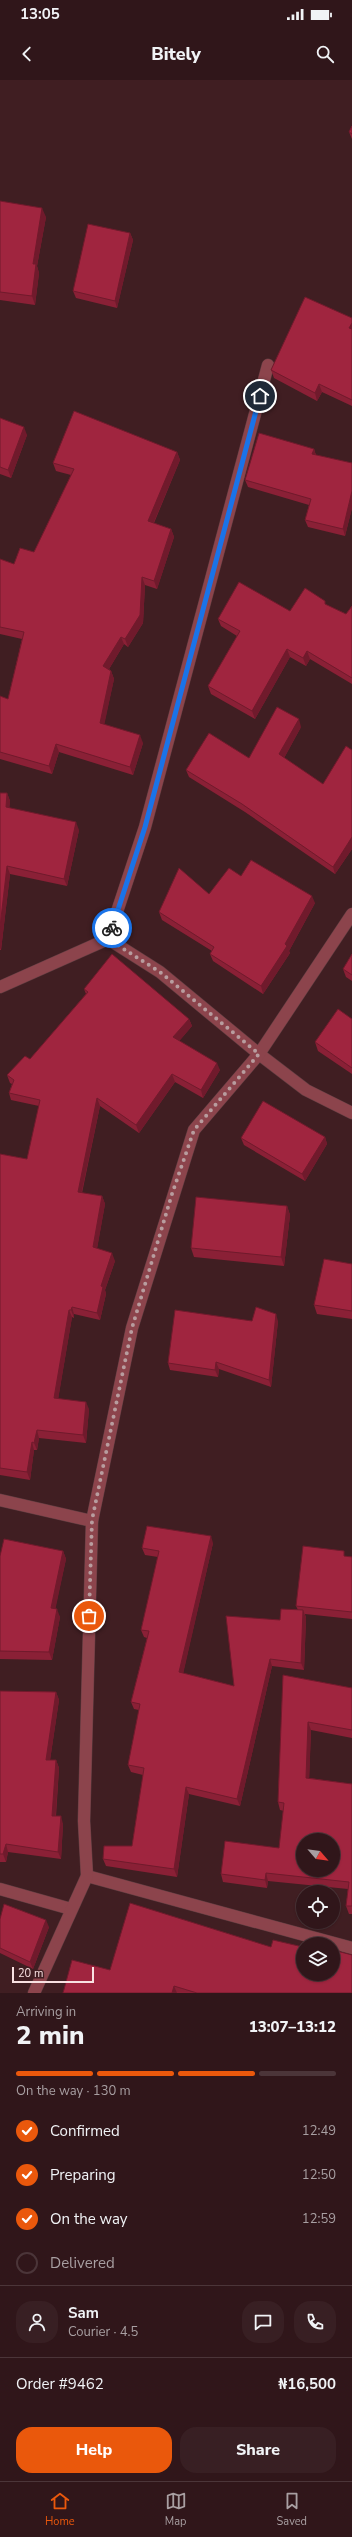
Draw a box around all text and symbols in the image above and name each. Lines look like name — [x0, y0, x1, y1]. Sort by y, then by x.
text: 13:05 — [20, 4, 60, 24]
text: Bitely — [151, 42, 201, 66]
icon: back — [16, 43, 38, 65]
icon: search — [314, 43, 336, 65]
pin — [243, 379, 277, 413]
icon: home — [249, 385, 271, 407]
courier — [92, 908, 132, 948]
icon: bike — [101, 917, 123, 939]
pin — [72, 1599, 106, 1633]
icon: bag — [78, 1605, 100, 1627]
north arrow — [296, 1833, 340, 1877]
map controls — [296, 1833, 340, 1981]
button: locate — [296, 1885, 340, 1929]
button: layers — [296, 1937, 340, 1981]
scale bar — [12, 1965, 94, 1984]
text: 20 m — [18, 1966, 43, 1981]
text: Arriving in — [16, 2003, 76, 2021]
text: 13:07–13:12 — [249, 2017, 336, 2037]
text: 2 min — [16, 2018, 84, 2053]
text: On the way · 130 m — [16, 2082, 131, 2100]
icon: check — [16, 2120, 38, 2142]
text: Confirmed — [50, 2121, 120, 2141]
text: 12:49 — [302, 2122, 336, 2140]
icon: check — [16, 2164, 38, 2186]
text: Preparing — [50, 2165, 115, 2185]
text: 12:50 — [302, 2166, 336, 2184]
icon: check — [16, 2208, 38, 2230]
text: On the way — [50, 2209, 128, 2229]
text: 12:59 — [302, 2210, 336, 2228]
text: Delivered — [50, 2253, 115, 2273]
button: person — [16, 2301, 58, 2343]
button: chat — [242, 2301, 284, 2343]
button: phone — [294, 2301, 336, 2343]
text: Sam — [68, 2303, 99, 2323]
text: Courier · 4.5 — [68, 2323, 138, 2341]
text: Order #9462 — [16, 2374, 104, 2394]
text: ₦16,500 — [278, 2374, 336, 2394]
button: Help — [16, 2427, 172, 2473]
button: Share — [180, 2427, 336, 2473]
tab: Home — [45, 2490, 75, 2529]
tab: Map — [165, 2490, 187, 2529]
tab: Saved — [277, 2490, 307, 2529]

